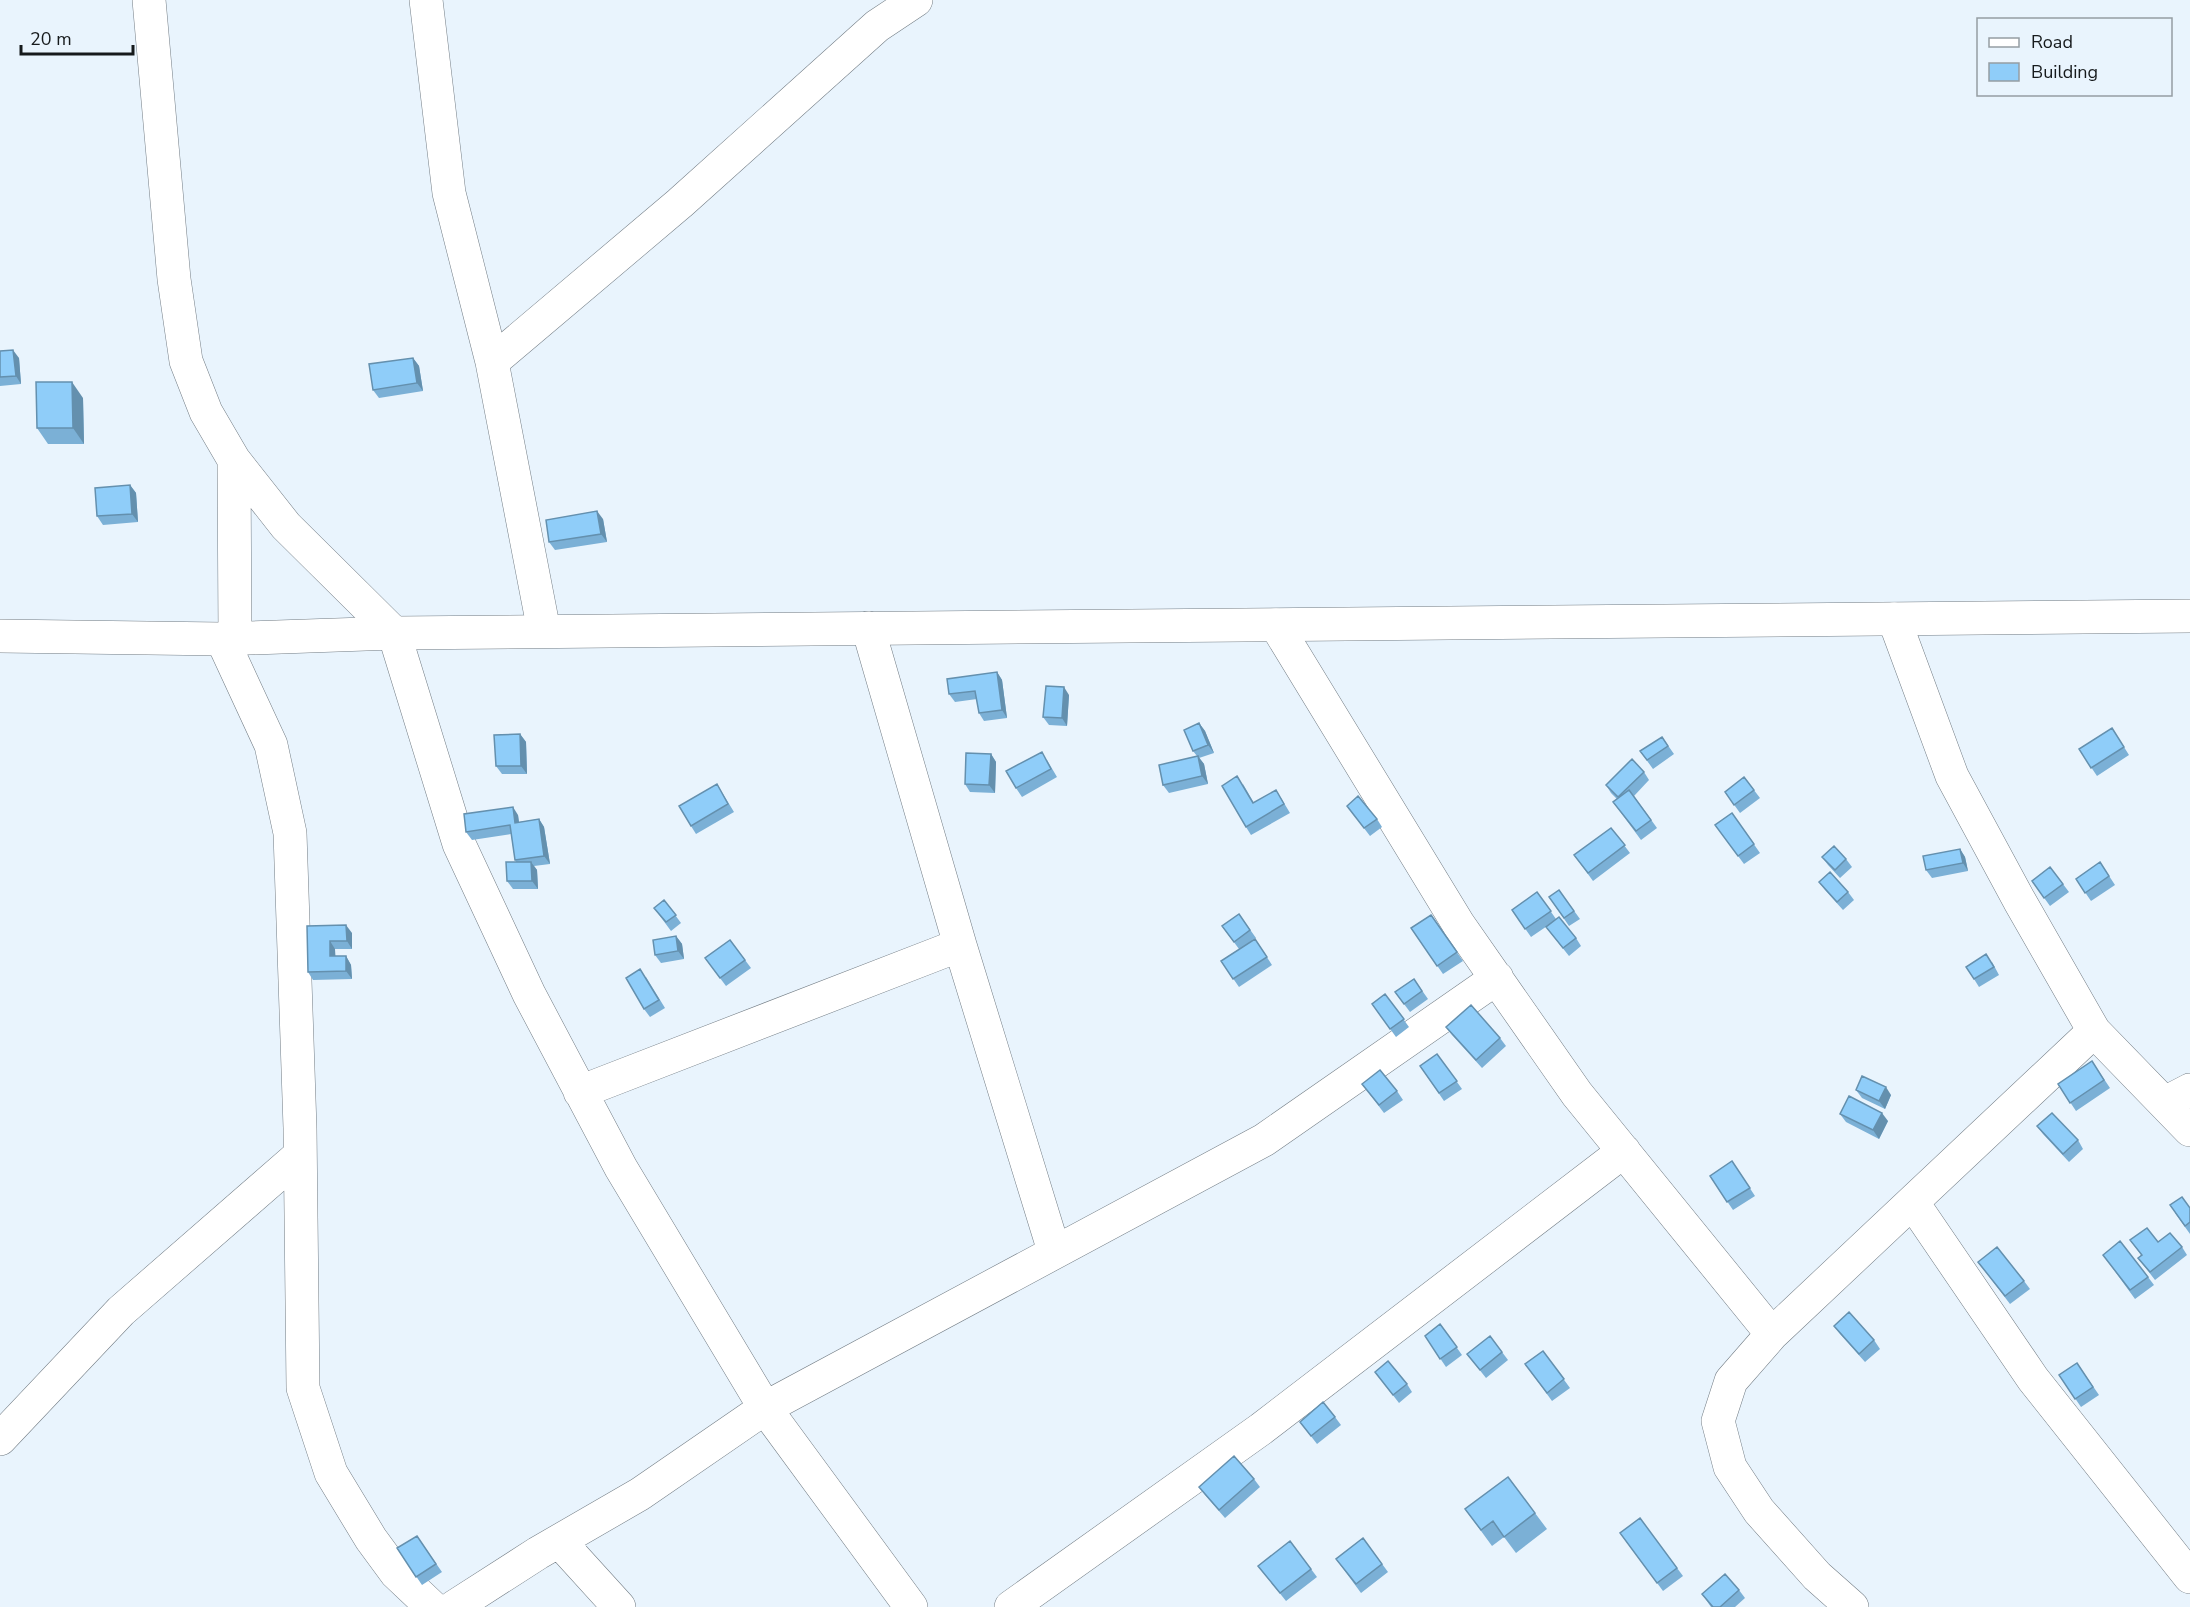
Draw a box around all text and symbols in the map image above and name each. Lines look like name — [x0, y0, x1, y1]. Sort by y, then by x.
scale bar — [21, 18, 134, 56]
legend — [1977, 18, 2172, 96]
text: 20 m — [30, 27, 72, 51]
text: Road — [2031, 30, 2073, 54]
text: Building — [2031, 60, 2098, 84]

